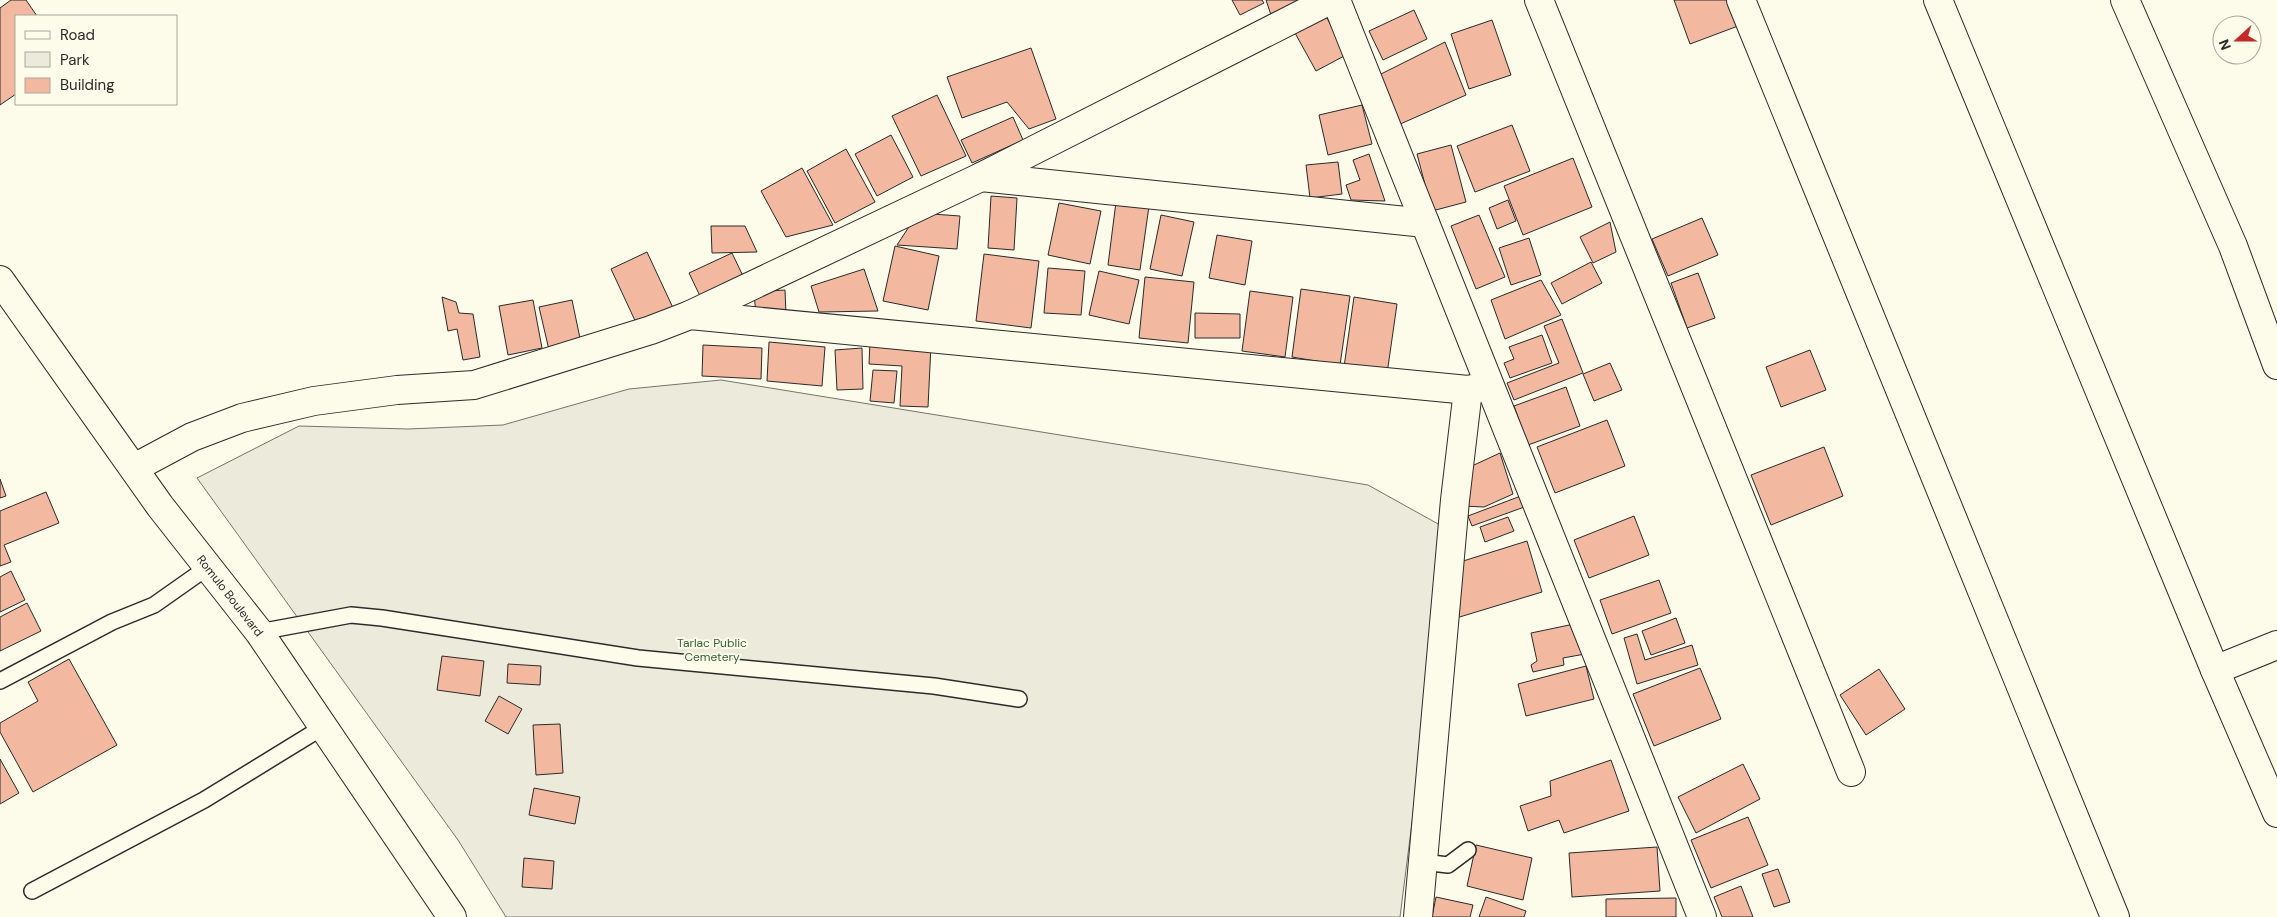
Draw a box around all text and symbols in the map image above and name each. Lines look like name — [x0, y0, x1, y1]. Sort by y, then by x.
legend — [15, 15, 178, 105]
north arrow — [2212, 15, 2262, 65]
text: Road — [60, 25, 95, 45]
text: N — [2215, 37, 2235, 53]
text: Park — [60, 50, 90, 70]
text: Building — [60, 75, 115, 95]
street label: Romulo Boulevard — [193, 552, 267, 640]
park label: Tarlac Public Cemetery — [677, 635, 747, 665]

